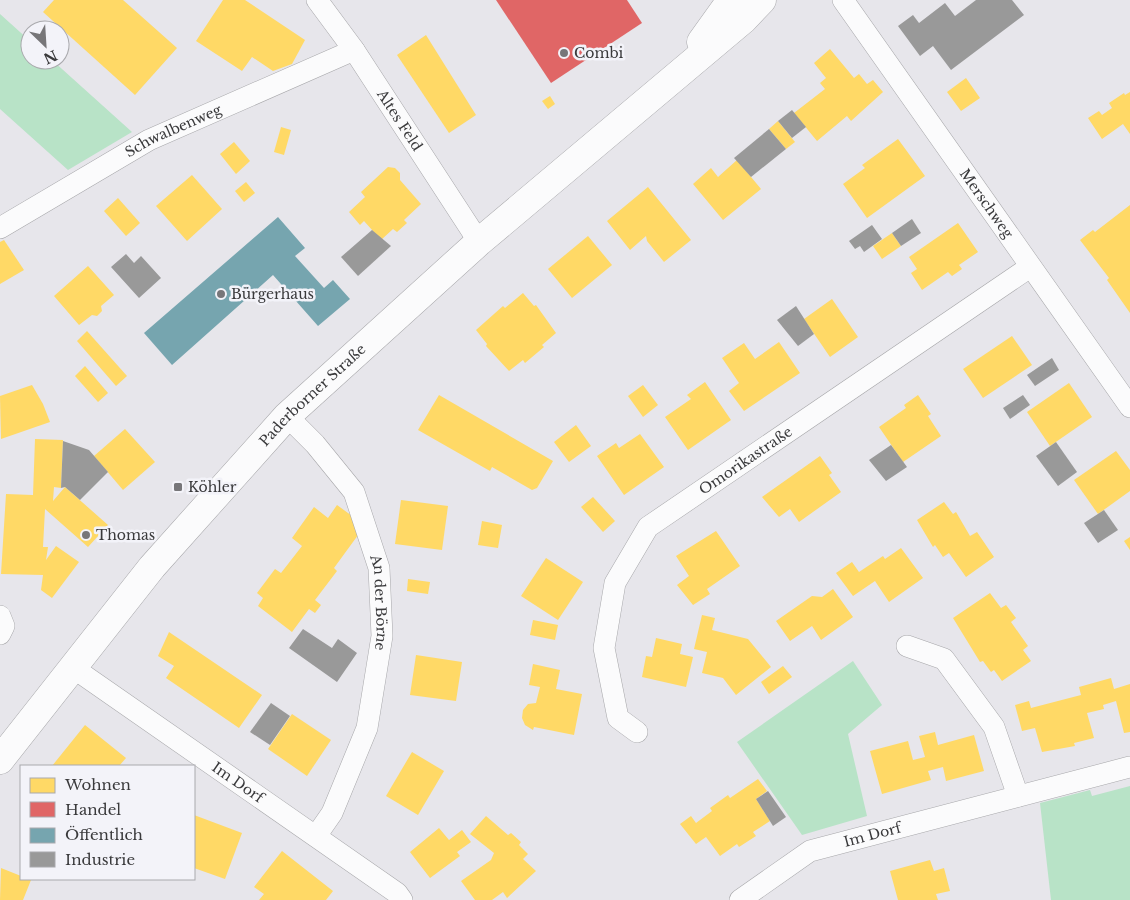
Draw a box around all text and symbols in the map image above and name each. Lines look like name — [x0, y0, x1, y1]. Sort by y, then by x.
north arrow — [20, 20, 70, 70]
place label: Combi — [574, 44, 624, 62]
text: N — [41, 46, 60, 68]
marker: Combi — [558, 47, 570, 59]
street label: Altes Feld — [373, 85, 427, 155]
street label: Schwalbenweg — [122, 100, 225, 161]
street label: Merschweg — [956, 165, 1018, 242]
place label: Bürgerhaus — [231, 285, 314, 303]
marker: Bürgerhaus — [215, 288, 227, 300]
street label: Paderborner Straße — [255, 340, 369, 450]
street label: Omorikastraße — [696, 422, 796, 499]
place label: Köhler — [188, 478, 237, 496]
marker: Köhler — [172, 481, 184, 493]
place label: Thomas — [96, 526, 155, 544]
marker: Thomas — [80, 529, 92, 541]
street label: An der Börne — [366, 551, 391, 652]
street label: Im Dorf — [209, 758, 269, 808]
legend — [20, 765, 195, 880]
text: Wohnen — [64, 775, 131, 794]
text: Handel — [65, 800, 121, 819]
street label: Im Dorf — [842, 818, 905, 851]
text: Öffentlich — [65, 825, 143, 844]
text: Industrie — [65, 850, 135, 869]

